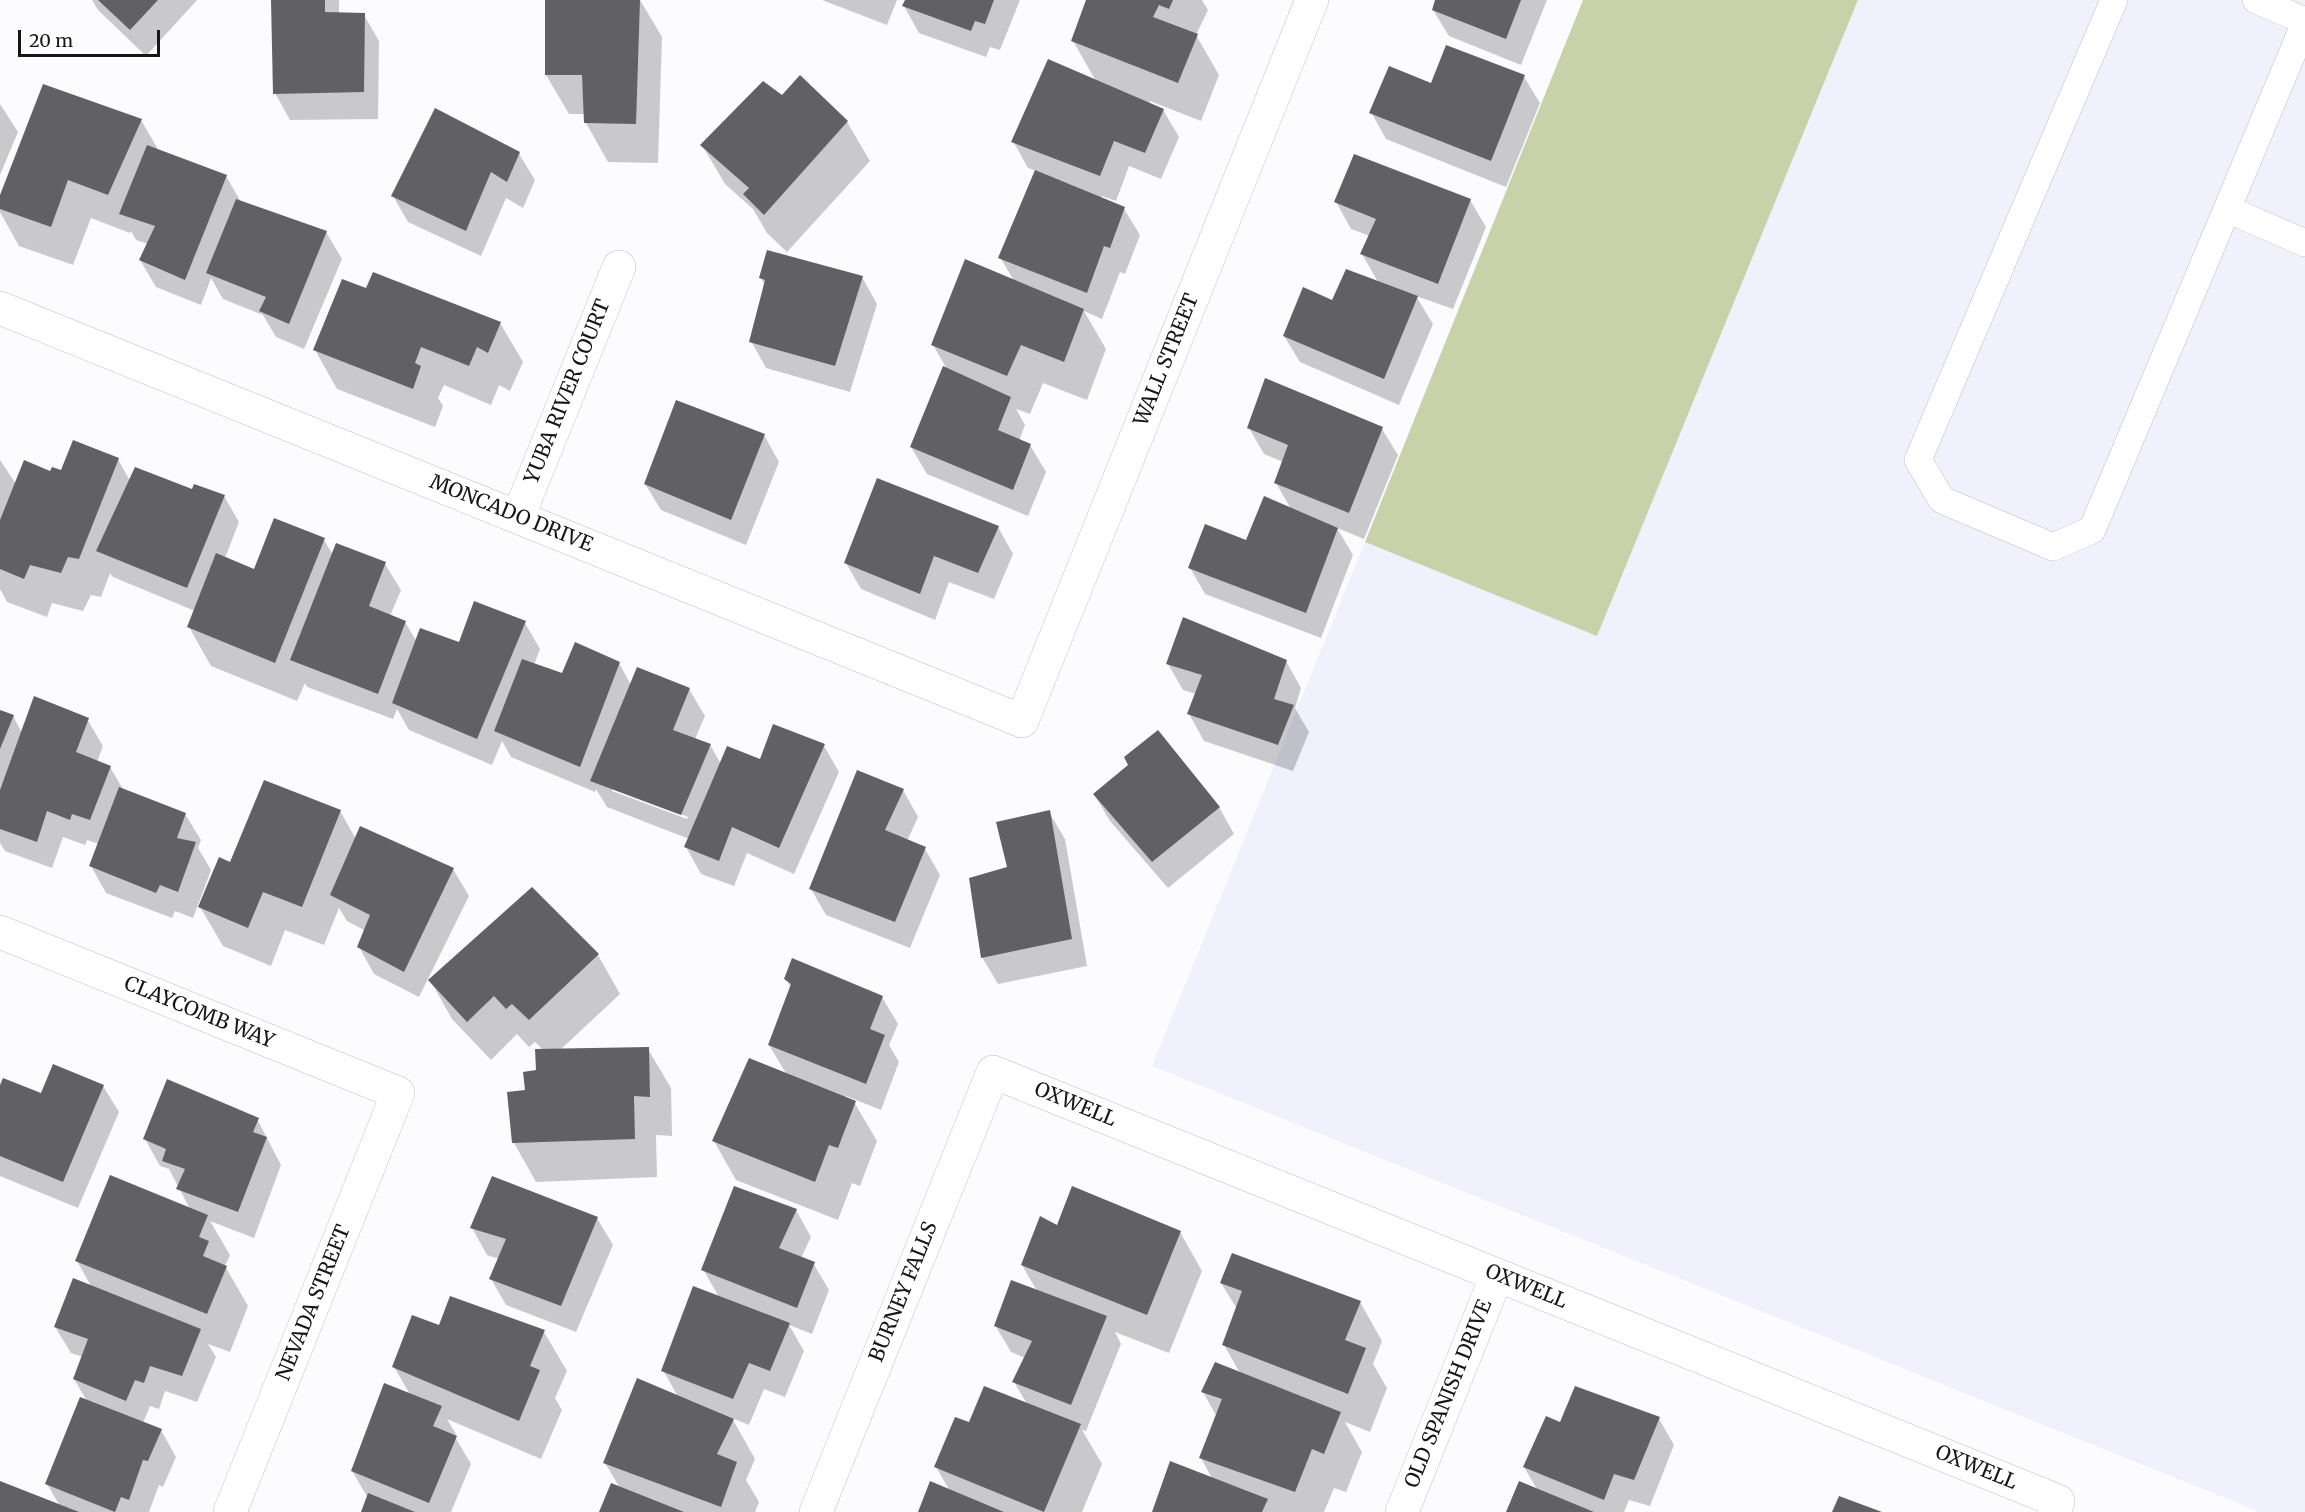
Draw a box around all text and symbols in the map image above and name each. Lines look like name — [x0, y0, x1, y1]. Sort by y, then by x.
scale bar — [21, 18, 164, 56]
text: 20 m — [29, 29, 73, 52]
street label: WALL STREET — [1130, 290, 1204, 430]
street label: YUBA RIVER COURT — [520, 296, 616, 488]
street label: MONCADO DRIVE — [426, 470, 596, 558]
street label: CLAYCOMB WAY — [120, 972, 278, 1054]
street label: OXWELL — [1031, 1078, 1119, 1132]
street label: BURNEY FALLS — [865, 1218, 943, 1366]
street label: NEVADA STREET — [272, 1222, 356, 1384]
street label: OXWELL — [1482, 1260, 1570, 1314]
street label: OLD SPANISH DRIVE — [1400, 1296, 1498, 1492]
street label: OXWELL — [1932, 1441, 2020, 1495]

